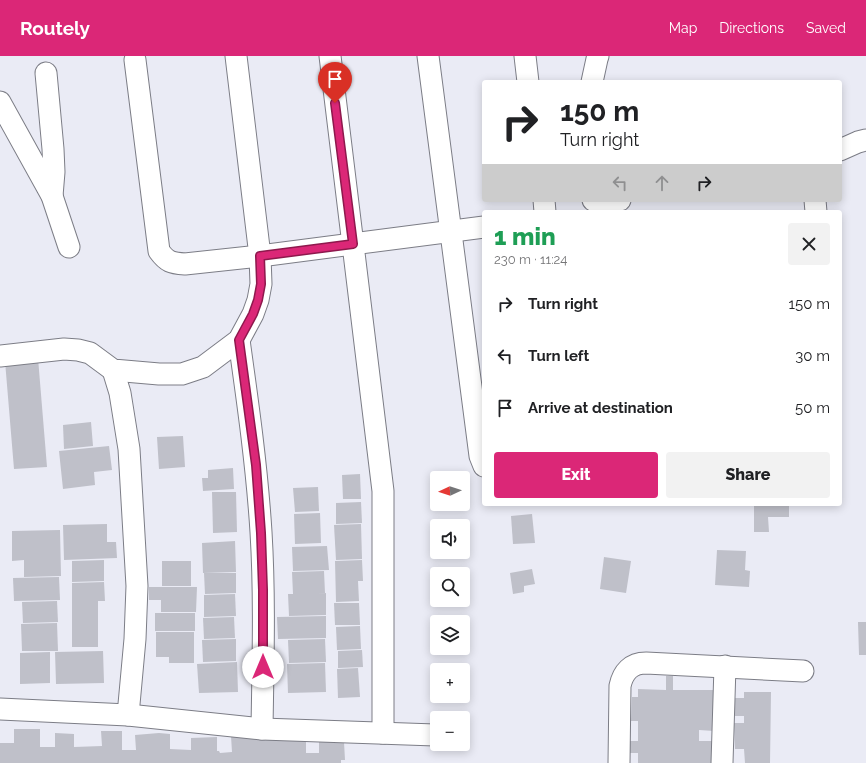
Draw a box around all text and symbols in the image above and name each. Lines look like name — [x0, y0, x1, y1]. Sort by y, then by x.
text: Routely — [20, 17, 90, 39]
text: Map — [669, 20, 697, 36]
text: Directions — [719, 20, 784, 36]
text: Saved — [806, 20, 846, 36]
pin — [318, 62, 352, 103]
icon: arrive — [324, 68, 346, 90]
text: 150 m — [560, 95, 639, 128]
icon: right — [494, 96, 546, 148]
text: Turn right — [560, 129, 639, 150]
icon: left — [609, 172, 631, 194]
icon: ahead — [651, 172, 673, 194]
icon: right — [693, 172, 715, 194]
text: 1 min — [494, 222, 556, 251]
button: close — [788, 223, 830, 265]
text: 230 m · 11:24 — [494, 252, 567, 267]
icon: right — [494, 293, 516, 315]
text: Turn right — [528, 295, 598, 313]
text: 150 m — [789, 295, 830, 313]
icon: left — [494, 345, 516, 367]
text: Turn left — [528, 347, 589, 365]
text: 30 m — [795, 347, 830, 365]
icon: arrive — [494, 397, 516, 419]
text: Arrive at destination — [528, 399, 673, 417]
text: 50 m — [795, 399, 830, 417]
button: Exit — [494, 452, 658, 498]
button: Share — [666, 452, 830, 498]
north arrow — [430, 471, 470, 511]
map controls — [430, 471, 470, 751]
button: sound — [430, 519, 470, 559]
button: search — [430, 567, 470, 607]
button: layers — [430, 615, 470, 655]
position arrow — [242, 646, 284, 688]
button: + — [430, 663, 470, 703]
button: − — [430, 711, 470, 751]

